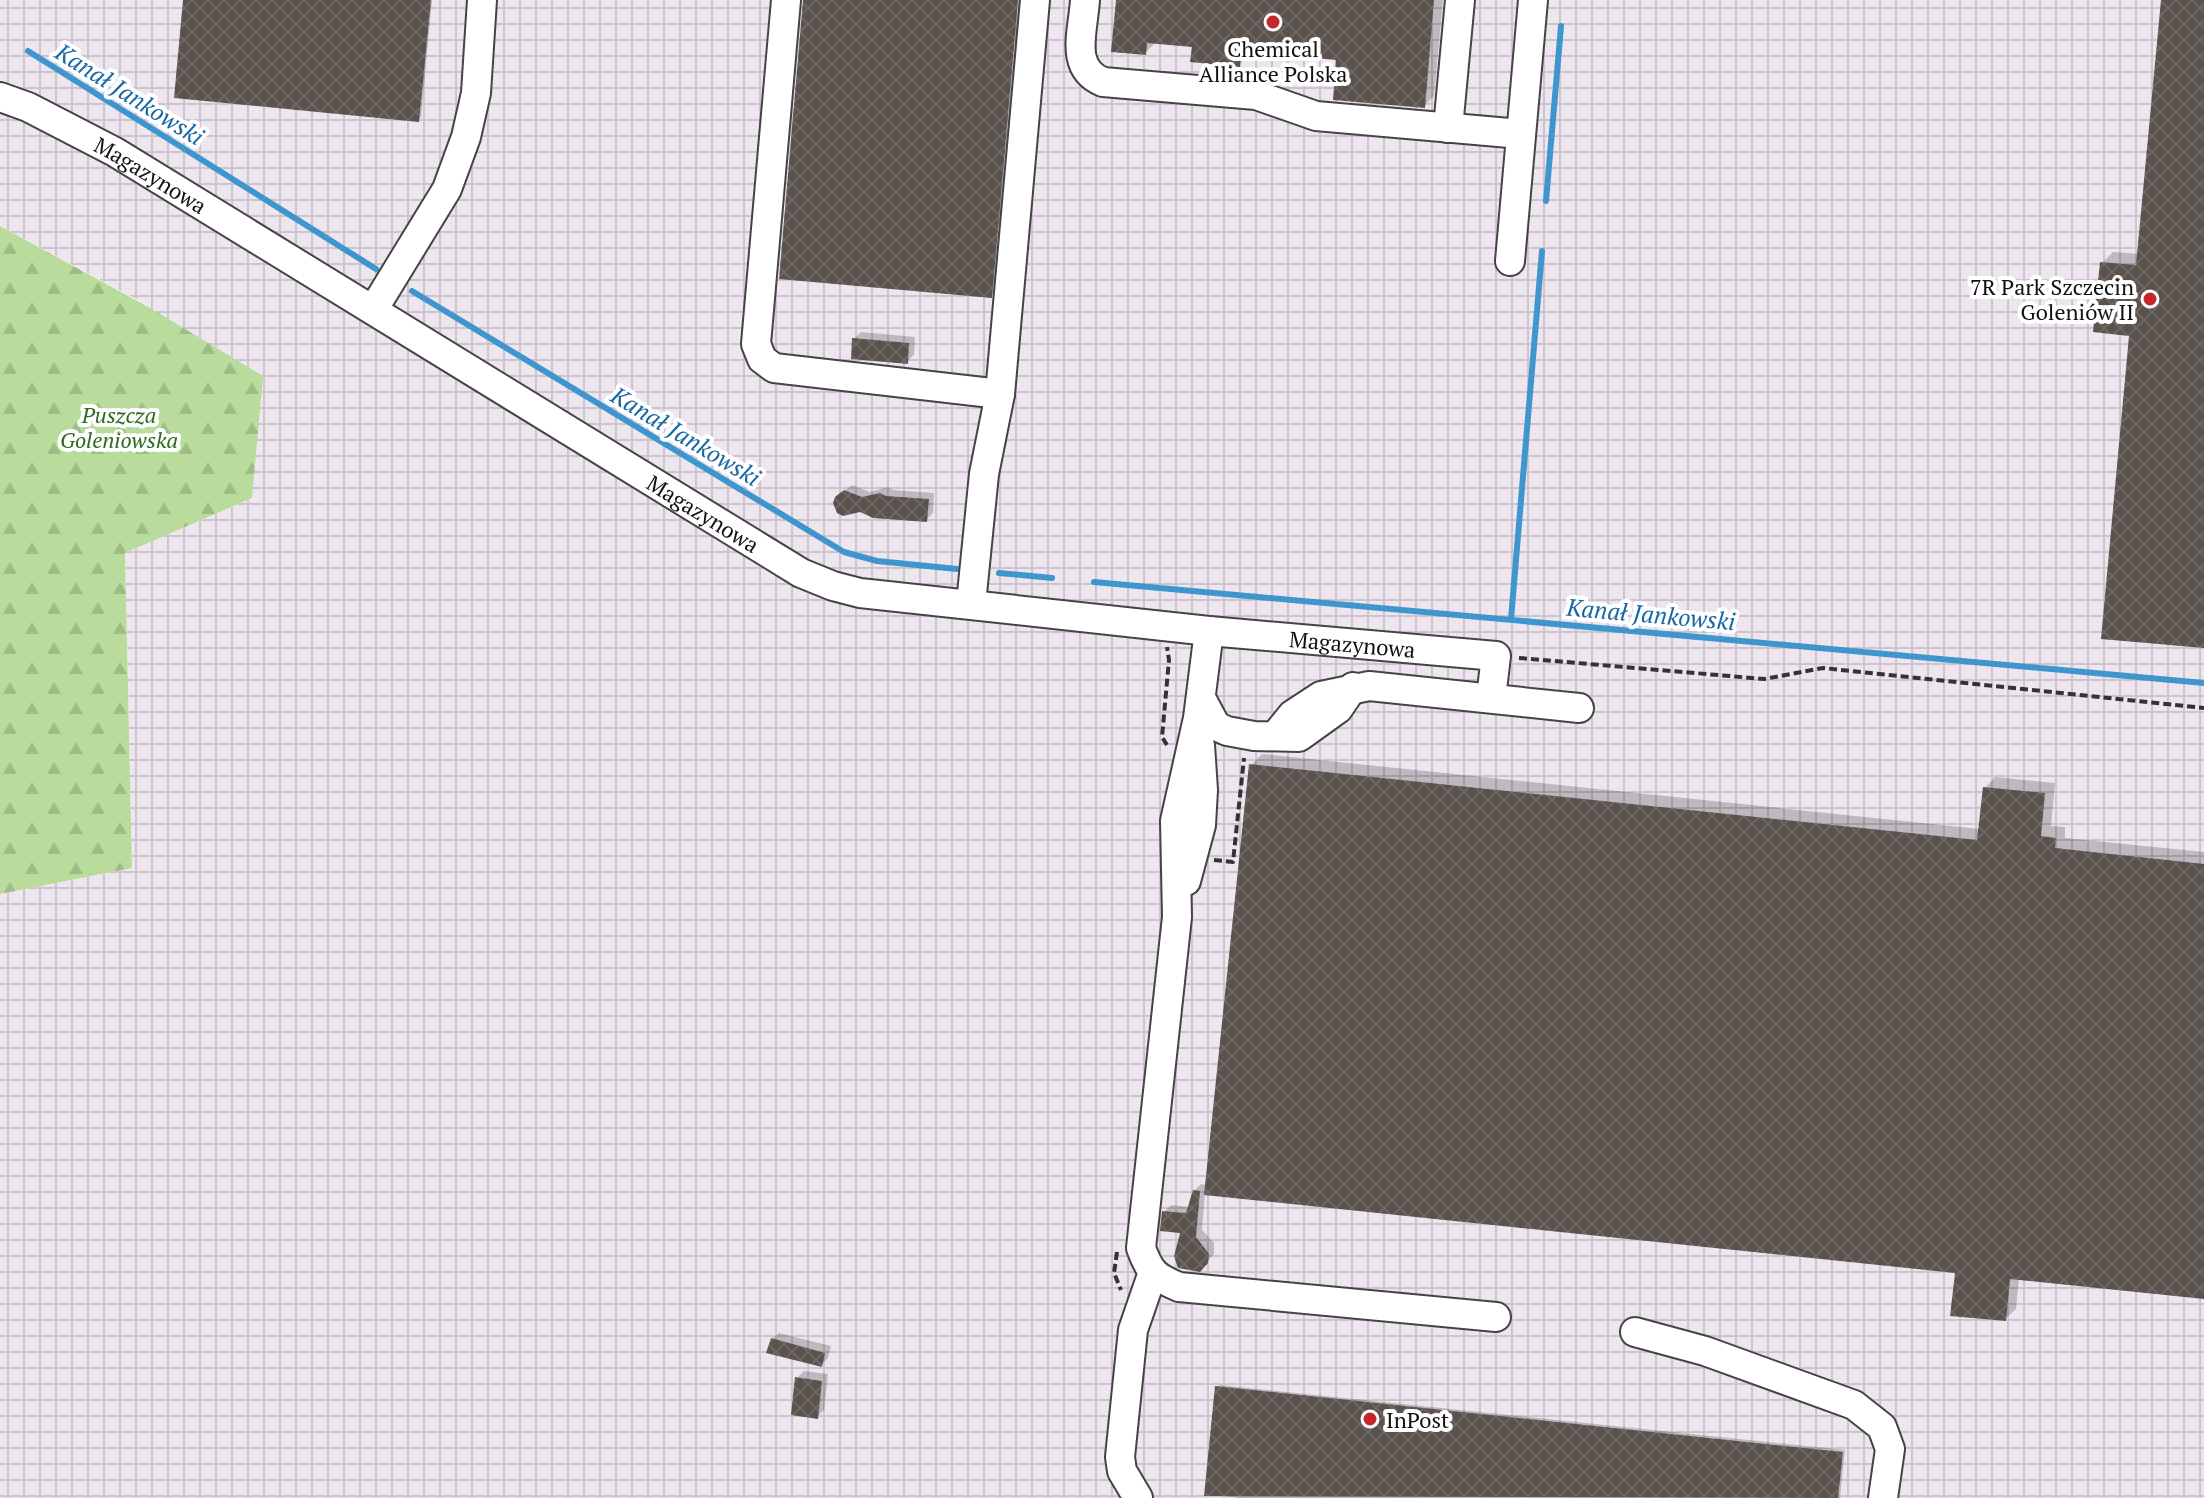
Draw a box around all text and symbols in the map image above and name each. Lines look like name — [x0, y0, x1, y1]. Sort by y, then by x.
marker: Chemical Alliance Polska — [1264, 13, 1282, 31]
place label: Chemical Alliance Polska — [1199, 34, 1347, 88]
water label: Kanał Jankowski — [49, 35, 210, 153]
street label: Magazynowa — [90, 129, 213, 220]
place label: 7R Park Szczecin Goleniów II — [1970, 272, 2134, 326]
marker: 7R Park Szczecin Goleniów II — [2141, 290, 2159, 308]
water label: Kanał Jankowski — [604, 378, 767, 493]
park label: Puszcza Goleniowska — [60, 400, 178, 454]
street label: Magazynowa — [642, 468, 765, 559]
water label: Kanał Jankowski — [1564, 591, 1737, 637]
street label: Magazynowa — [1288, 624, 1417, 663]
place label: InPost — [1386, 1405, 1449, 1434]
marker: InPost — [1361, 1410, 1379, 1428]

